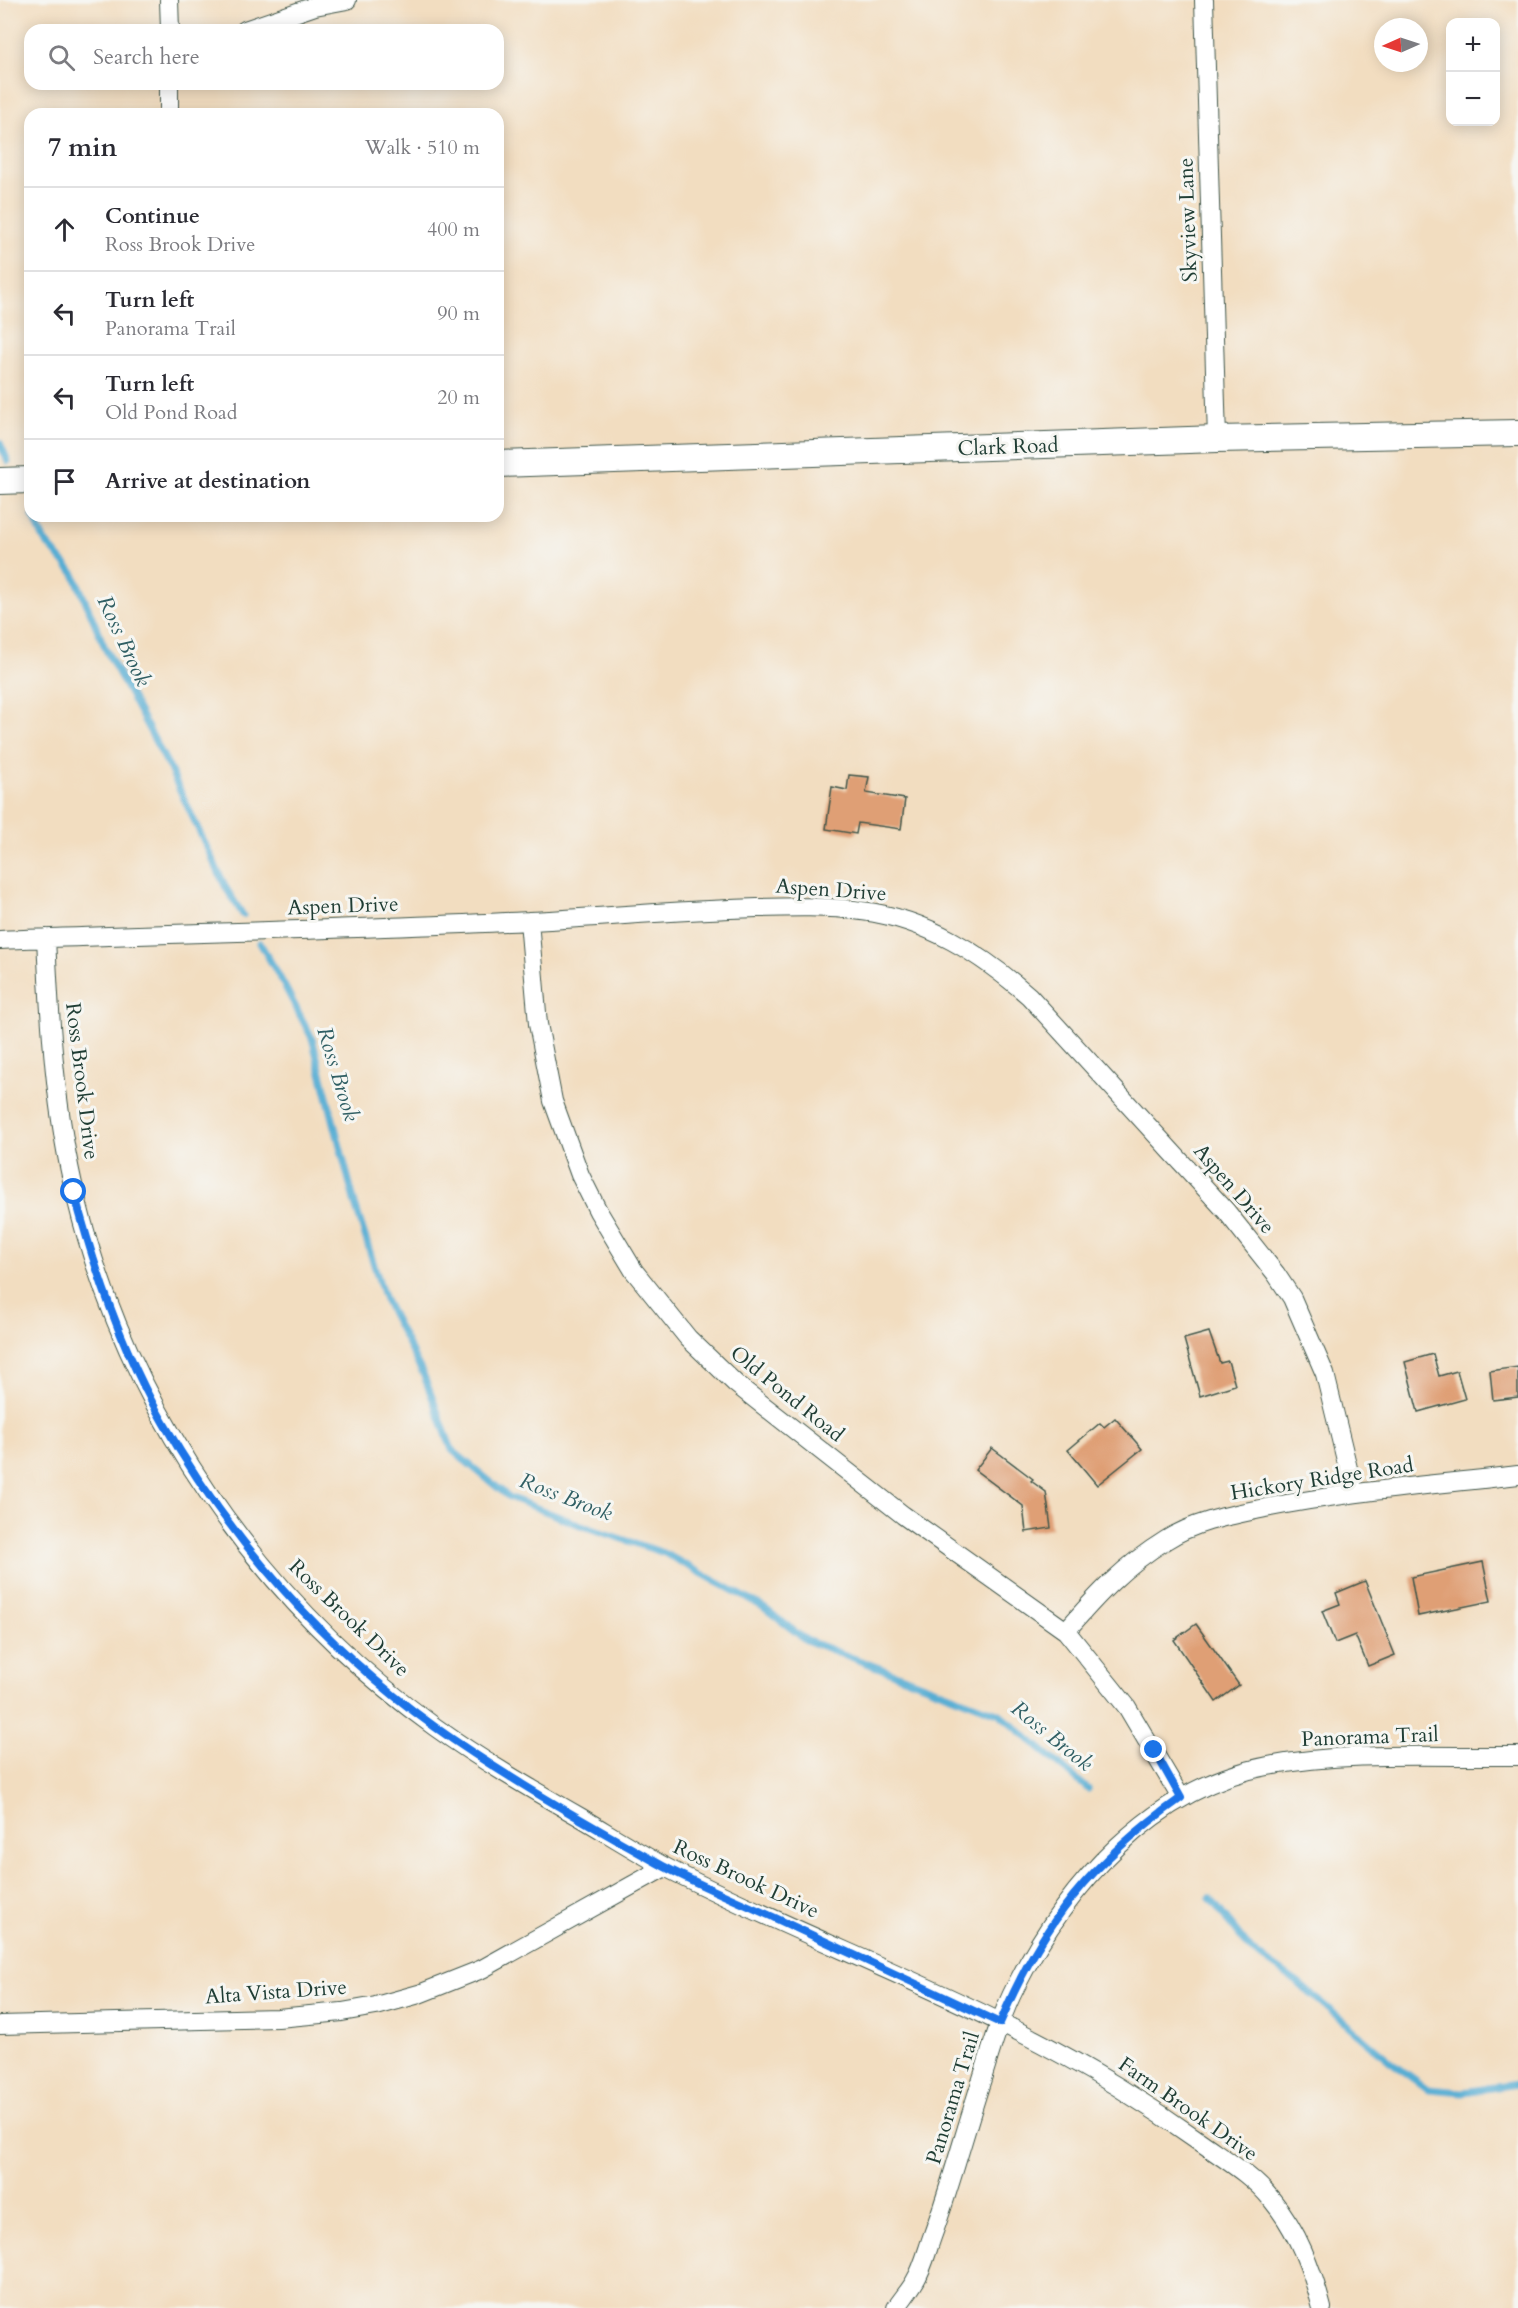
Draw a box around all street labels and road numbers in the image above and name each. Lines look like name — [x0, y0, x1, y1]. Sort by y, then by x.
street label: Skyview Lane — [1171, 157, 1205, 283]
street label: Clark Road — [957, 431, 1059, 463]
street label: Aspen Drive — [775, 872, 887, 908]
street label: Aspen Drive — [287, 890, 399, 922]
street label: Ross Brook Drive — [58, 1001, 106, 1161]
street label: Aspen Drive — [1187, 1138, 1281, 1240]
street label: Old Pond Road — [724, 1339, 850, 1449]
street label: Hickory Ridge Road — [1228, 1450, 1416, 1508]
street label: Ross Brook Drive — [282, 1553, 416, 1683]
street label: Panorama Trail — [1301, 1720, 1439, 1754]
street label: Ross Brook Drive — [668, 1832, 824, 1926]
street label: Alta Vista Drive — [204, 1973, 348, 2011]
street label: Panorama Trail — [919, 2028, 987, 2168]
street label: Farm Brook Drive — [1112, 2050, 1264, 2168]

